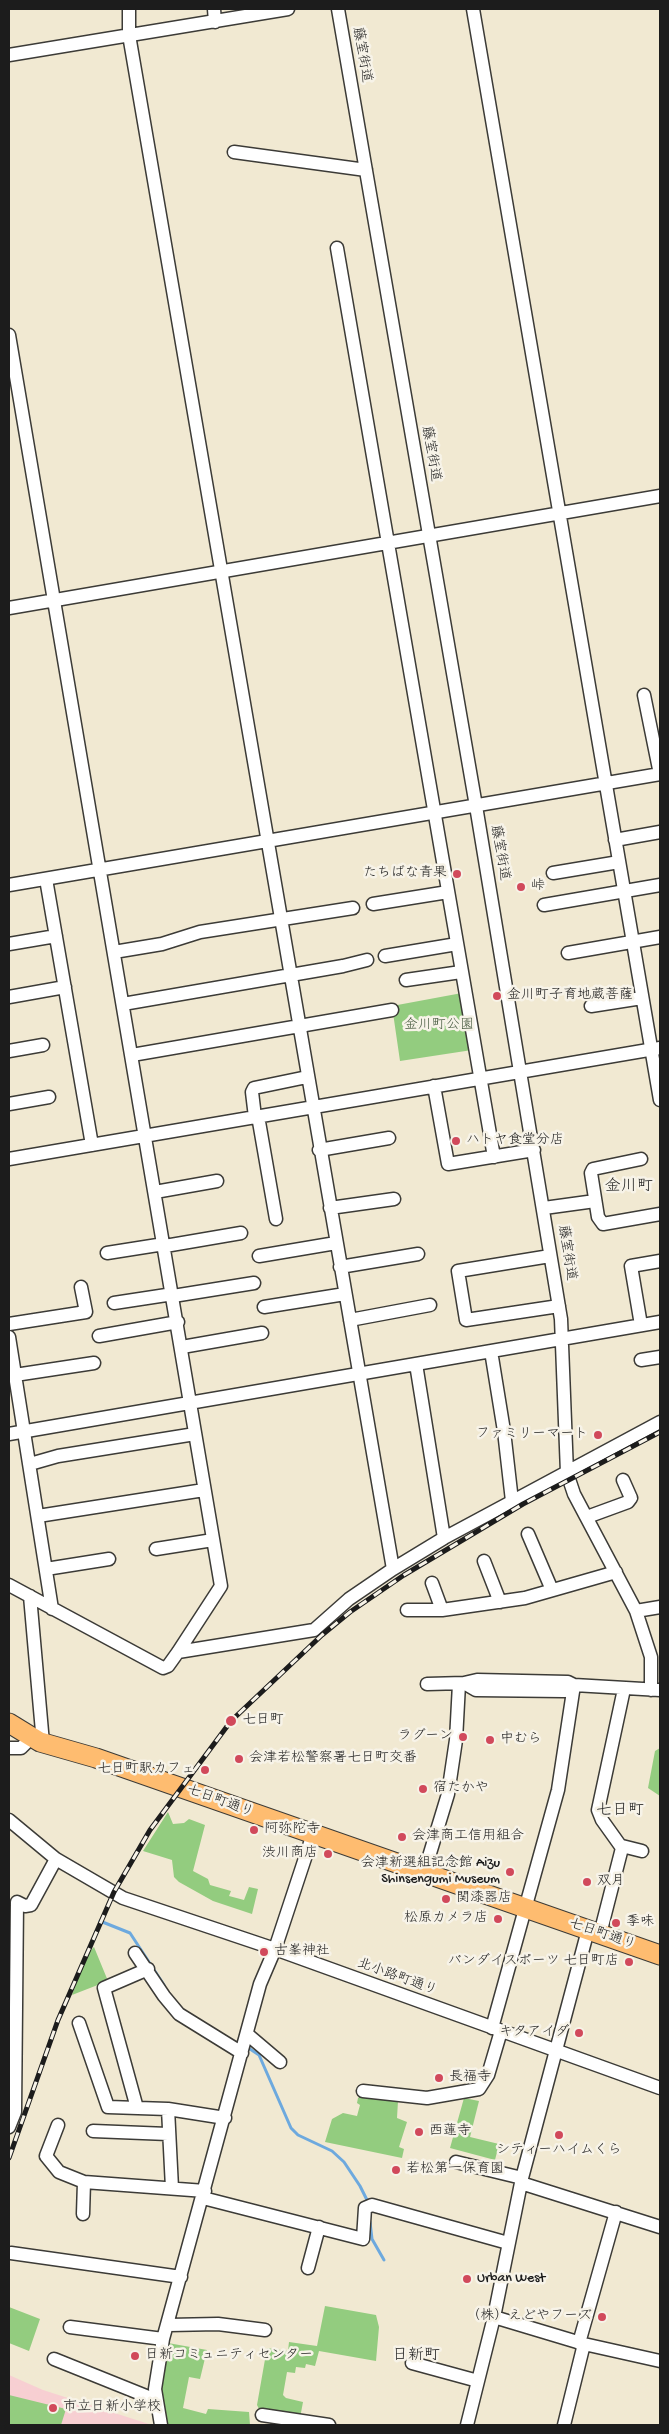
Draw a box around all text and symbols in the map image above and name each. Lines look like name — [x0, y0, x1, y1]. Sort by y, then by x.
street label: 藤室街道 — [348, 26, 374, 84]
street label: 藤室街道 — [417, 425, 443, 483]
street label: 藤室街道 — [486, 824, 512, 882]
place label: たちばな青果 — [363, 866, 447, 882]
marker: たちばな青果 — [451, 868, 463, 880]
place label: 峠 — [531, 879, 545, 895]
marker: 峠 — [515, 881, 527, 893]
place label: 金川町子育地蔵菩薩 — [507, 988, 633, 1004]
marker: 金川町子育地蔵菩薩 — [491, 990, 503, 1002]
park label: 金川町公園 — [404, 1018, 474, 1034]
place label: ハトヤ食堂分店 — [466, 1133, 564, 1149]
marker: ハトヤ食堂分店 — [450, 1135, 462, 1147]
district label: 金川町 — [605, 1178, 653, 1198]
street label: 藤室街道 — [553, 1224, 579, 1282]
place label: ファミリーマート — [476, 1427, 588, 1443]
marker: ファミリーマート — [592, 1429, 604, 1441]
place label: 七日町 — [242, 1713, 284, 1729]
marker: 七日町 — [224, 1714, 238, 1728]
place label: ラグーン — [398, 1729, 453, 1745]
marker: ラグーン — [457, 1731, 469, 1743]
place label: 中むら — [500, 1732, 542, 1748]
marker: 中むら — [484, 1734, 496, 1746]
place label: 会津若松警察署七日町交番 — [249, 1751, 417, 1767]
marker: 会津若松警察署七日町交番 — [233, 1753, 245, 1765]
place label: 七日町駅カフェ — [97, 1762, 195, 1778]
marker: 七日町駅カフェ — [199, 1764, 211, 1776]
place label: 宿たかや — [433, 1781, 489, 1797]
street label: 七日町通り — [184, 1782, 256, 1822]
marker: 宿たかや — [417, 1783, 429, 1795]
district label: 七日町 — [596, 1802, 644, 1822]
place label: 阿弥陀寺 — [264, 1822, 320, 1838]
marker: 阿弥陀寺 — [248, 1824, 260, 1836]
place label: 会津商工信用組合 — [412, 1829, 524, 1845]
marker: 会津商工信用組合 — [396, 1831, 408, 1843]
place label: 渋川商店 — [262, 1846, 318, 1862]
marker: 渋川商店 — [322, 1848, 334, 1860]
place label: 会津新選組記念館 Aizu Shinsengumi Museum — [361, 1856, 500, 1888]
marker: 会津新選組記念館 Aizu Shinsengumi Museum — [504, 1866, 516, 1878]
place label: 双月 — [597, 1874, 625, 1890]
marker: 双月 — [581, 1876, 593, 1888]
place label: 関漆器店 — [456, 1891, 512, 1907]
marker: 関漆器店 — [440, 1893, 452, 1905]
place label: 松原カメラ店 — [404, 1911, 488, 1927]
marker: 松原カメラ店 — [492, 1913, 504, 1925]
place label: 季味 — [626, 1915, 654, 1931]
street label: 七日町通り — [566, 1916, 638, 1954]
marker: 季味 — [610, 1917, 622, 1929]
place label: 古峯神社 — [274, 1944, 330, 1960]
marker: 古峯神社 — [258, 1946, 270, 1958]
place label: バンダイスポーツ 七日町店 — [448, 1954, 619, 1970]
street label: 北小路町通り — [355, 1956, 439, 2000]
marker: バンダイスポーツ 七日町店 — [623, 1956, 635, 1968]
place label: キタアイダ — [499, 2025, 569, 2041]
marker: キタアイダ — [573, 2027, 585, 2039]
place label: 長福寺 — [449, 2070, 491, 2086]
marker: 長福寺 — [433, 2072, 445, 2084]
place label: 西蓮寺 — [429, 2124, 471, 2140]
marker: 西蓮寺 — [413, 2126, 425, 2138]
marker: シティーハイムくら — [553, 2129, 565, 2141]
place label: シティーハイムくら — [496, 2143, 622, 2159]
place label: 若松第一保育園 — [406, 2162, 504, 2178]
marker: 若松第一保育園 — [390, 2164, 402, 2176]
place label: Urban West — [477, 2271, 545, 2287]
marker: Urban West — [461, 2273, 473, 2285]
place label: （株）えどやフーズ — [466, 2309, 592, 2325]
marker: （株）えどやフーズ — [596, 2311, 608, 2323]
district label: 日新町 — [392, 2347, 440, 2367]
place label: 日新コミュニティセンター — [145, 2348, 313, 2364]
marker: 日新コミュニティセンター — [129, 2350, 141, 2362]
place label: 市立日新小学校 — [63, 2400, 161, 2416]
marker: 市立日新小学校 — [47, 2402, 59, 2414]

